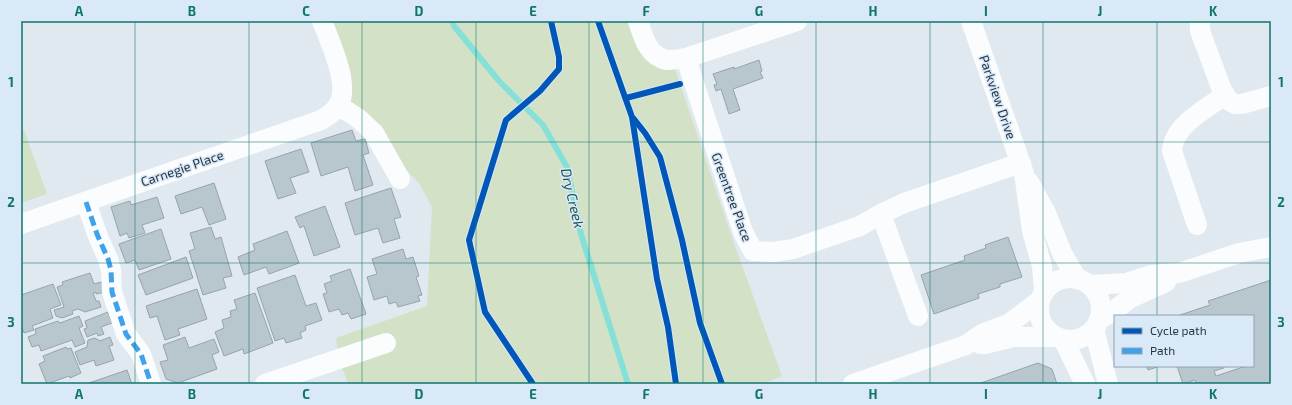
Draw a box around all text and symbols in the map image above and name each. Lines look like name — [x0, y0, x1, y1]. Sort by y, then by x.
text: A — [75, 3, 84, 19]
text: B — [188, 3, 196, 19]
text: C — [302, 3, 310, 19]
text: D — [415, 3, 424, 19]
text: E — [529, 3, 537, 19]
text: F — [642, 3, 650, 19]
text: G — [755, 3, 763, 19]
text: H — [869, 3, 878, 19]
text: I — [984, 3, 988, 19]
text: J — [1098, 3, 1102, 19]
text: K — [1209, 3, 1218, 19]
street label: Parkview Drive — [976, 53, 1020, 141]
text: 1 — [8, 74, 14, 90]
text: 1 — [1278, 74, 1284, 90]
street label: Carnegie Place — [138, 146, 226, 190]
street label: Greentree Place — [708, 150, 756, 244]
water label: Dry Creek — [558, 166, 588, 230]
text: 2 — [7, 194, 15, 210]
text: 2 — [1277, 194, 1285, 210]
text: 3 — [7, 314, 15, 330]
text: 3 — [1277, 314, 1285, 330]
legend — [1114, 315, 1254, 367]
text: Cycle path — [1150, 323, 1207, 337]
text: Path — [1150, 343, 1175, 357]
text: A — [75, 386, 84, 402]
text: B — [188, 386, 196, 402]
text: C — [302, 386, 310, 402]
text: D — [415, 386, 424, 402]
text: E — [529, 386, 537, 402]
text: F — [642, 386, 650, 402]
text: G — [755, 386, 763, 402]
text: H — [869, 386, 878, 402]
text: I — [984, 386, 988, 402]
text: J — [1098, 386, 1102, 402]
text: K — [1209, 386, 1218, 402]

